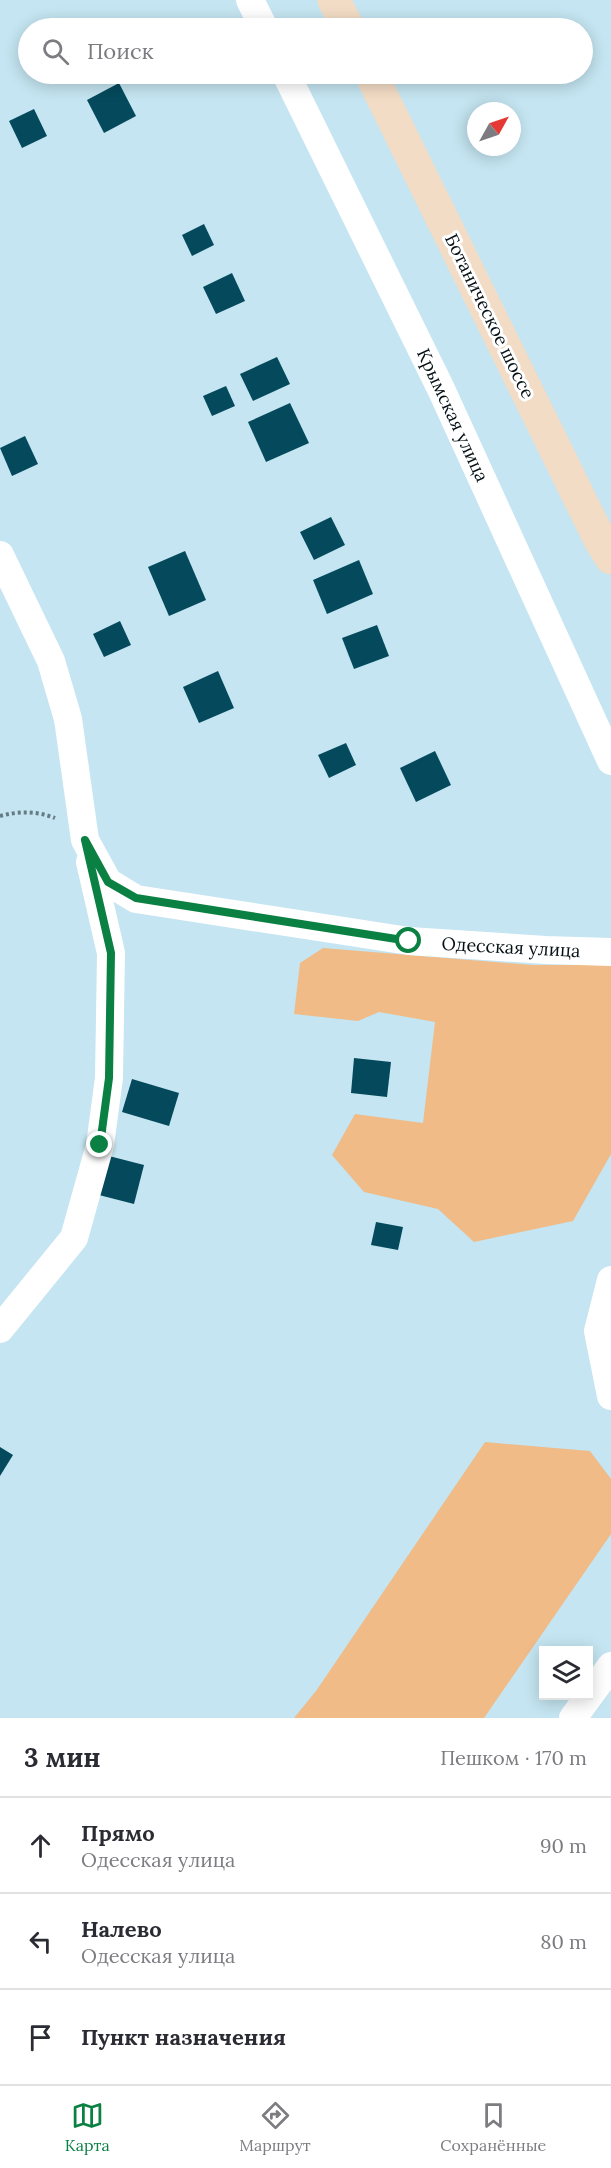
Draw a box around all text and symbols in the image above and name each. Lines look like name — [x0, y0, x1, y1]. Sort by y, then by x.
search box — [18, 18, 593, 84]
icon: search — [39, 35, 72, 68]
text: Поиск — [87, 37, 153, 65]
north arrow — [467, 102, 521, 156]
street label: Ботаническое шоссе — [440, 230, 540, 402]
street label: Крымская улица — [412, 345, 494, 485]
route start — [395, 927, 421, 953]
street label: Одесская улица — [441, 932, 581, 962]
route end — [86, 1131, 112, 1157]
map controls — [539, 1646, 593, 1700]
button: layers — [539, 1646, 593, 1700]
text: 3 мин — [24, 1741, 101, 1774]
text: Пешком · 170 m — [440, 1745, 587, 1770]
text: Прямо — [81, 1819, 155, 1847]
icon: ahead — [24, 1829, 57, 1862]
text: 90 m — [540, 1833, 587, 1858]
text: Одесская улица — [81, 1847, 235, 1872]
text: Налево — [81, 1915, 162, 1943]
icon: left — [24, 1925, 57, 1958]
text: 80 m — [540, 1929, 587, 1954]
text: Одесская улица — [81, 1943, 235, 1968]
icon: arrive — [24, 2021, 57, 2054]
text: Пункт назначения — [81, 2023, 286, 2051]
tab: Карта — [65, 2099, 110, 2155]
tab: Маршрут — [239, 2099, 311, 2155]
tab: Сохранённые — [440, 2099, 546, 2155]

